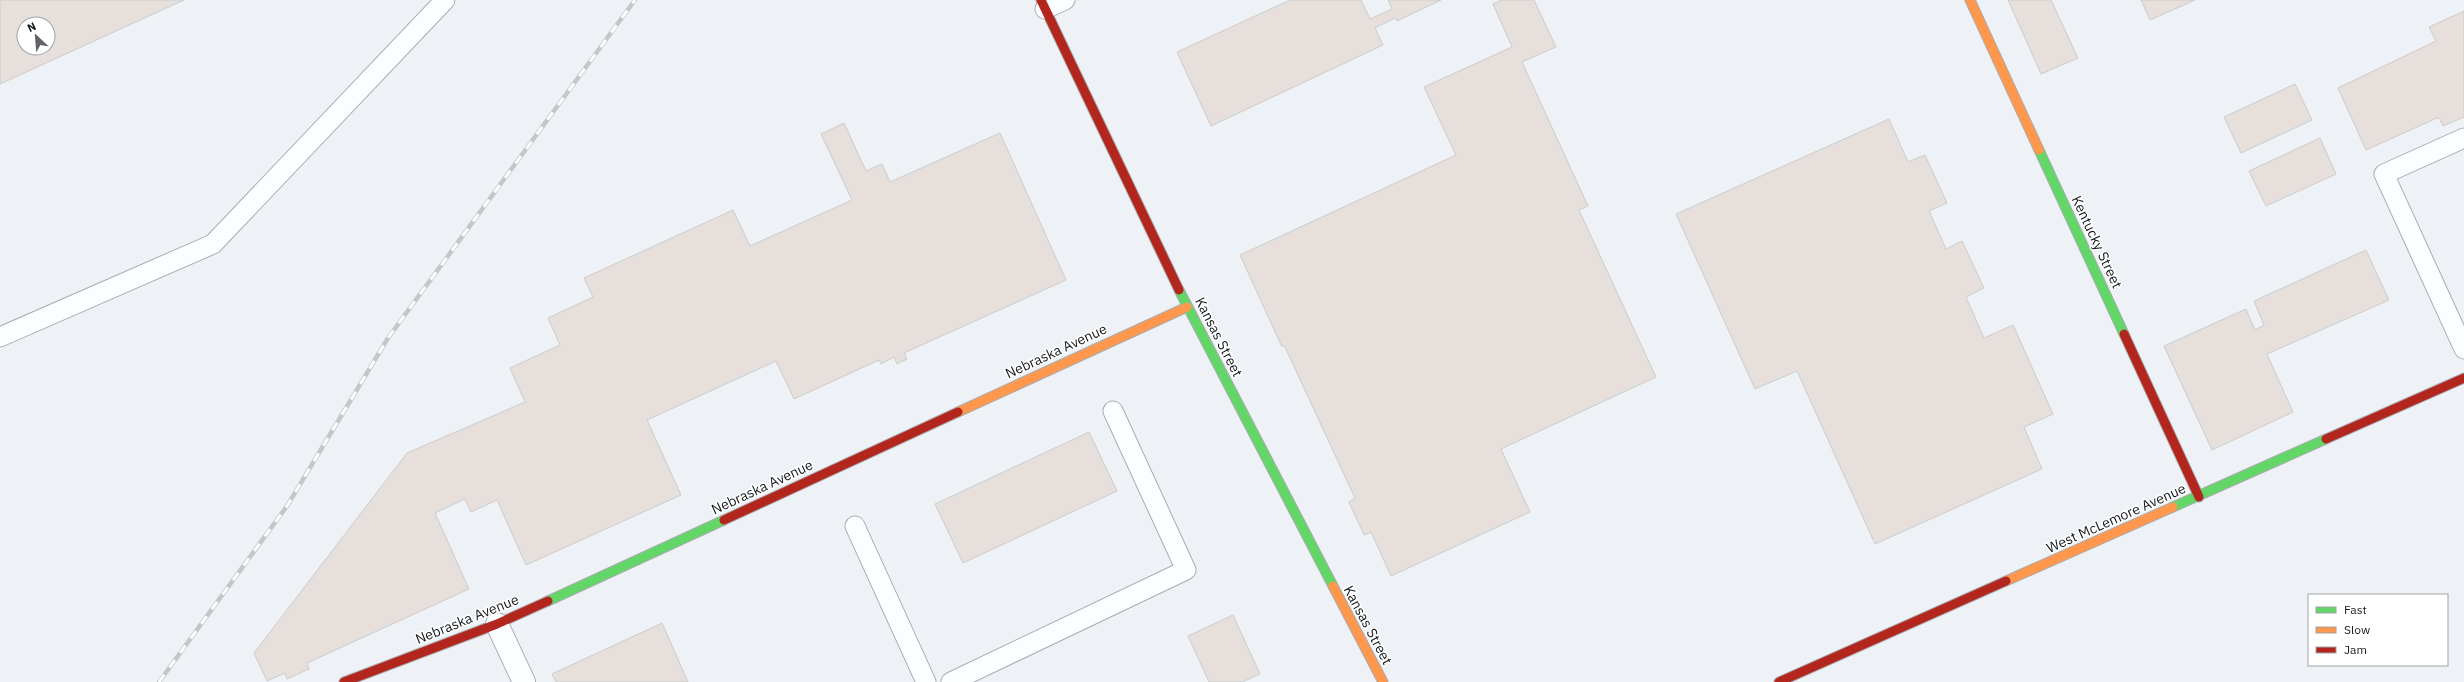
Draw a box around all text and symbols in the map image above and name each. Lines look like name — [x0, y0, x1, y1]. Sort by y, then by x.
north arrow — [16, 16, 56, 56]
text: N — [25, 19, 38, 35]
street label: Kentucky Street — [2068, 193, 2126, 291]
street label: Kansas Street — [1191, 294, 1247, 380]
street label: Nebraska Avenue — [1002, 319, 1110, 382]
street label: Nebraska Avenue — [708, 455, 816, 518]
street label: West McLemore Avenue — [2043, 479, 2189, 557]
street label: Kansas Street — [1340, 582, 1396, 668]
street label: Nebraska Avenue — [413, 590, 522, 648]
legend — [2308, 594, 2448, 666]
text: Fast — [2344, 602, 2367, 617]
text: Slow — [2344, 622, 2370, 637]
text: Jam — [2344, 642, 2367, 657]

